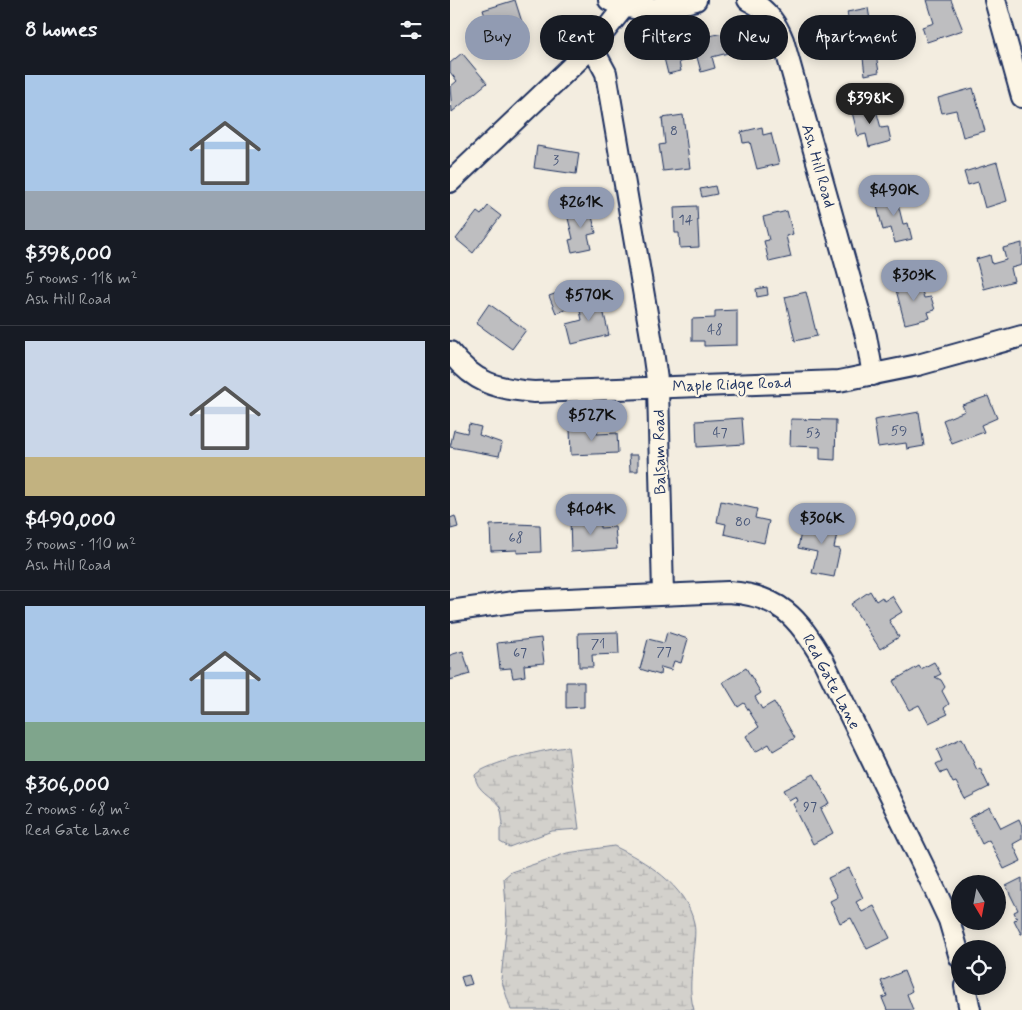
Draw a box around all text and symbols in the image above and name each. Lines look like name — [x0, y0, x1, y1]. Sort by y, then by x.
chip: Buy — [465, 15, 530, 60]
chip: Rent — [540, 15, 614, 60]
chip: Filters — [624, 15, 710, 60]
chip: New — [720, 15, 788, 60]
chip: Apartment — [798, 15, 916, 60]
text: 8 homes — [25, 16, 97, 44]
icon: filters — [397, 16, 425, 44]
pin: $398K — [835, 82, 905, 125]
text: $398K — [847, 88, 893, 109]
icon: home — [180, 108, 270, 198]
house number: 8 — [670, 122, 678, 140]
street label: Ash Hill Road — [796, 122, 840, 210]
house number: 3 — [553, 151, 559, 169]
pin: $490K — [859, 174, 929, 217]
text: $490K — [869, 180, 919, 201]
pin: $261K — [546, 186, 616, 229]
text: $261K — [559, 192, 603, 213]
house number: 14 — [679, 211, 694, 229]
text: $398,000 — [25, 240, 112, 268]
pin: $303K — [879, 260, 949, 302]
text: $303K — [892, 265, 936, 286]
text: 5 rooms · 118 m² — [25, 268, 138, 289]
pin: $570K — [554, 280, 624, 322]
text: $570K — [565, 285, 613, 306]
text: Ash Hill Road — [25, 289, 111, 310]
house number: 48 — [707, 321, 723, 339]
street label: Maple Ridge Road — [672, 372, 792, 399]
icon: home — [180, 373, 270, 463]
pin: $527K — [557, 400, 627, 442]
text: $527K — [568, 405, 616, 426]
street label: Balsam Road — [649, 409, 671, 495]
house number: 59 — [891, 422, 907, 440]
house number: 47 — [712, 424, 728, 442]
house number: 53 — [806, 424, 820, 442]
pin: $404K — [556, 494, 626, 536]
text: $404K — [567, 499, 615, 520]
pin: $306K — [787, 502, 857, 545]
text: $490,000 — [25, 506, 116, 534]
text: $306K — [800, 508, 844, 529]
house number: 80 — [735, 513, 751, 531]
house number: 68 — [509, 529, 523, 547]
text: 3 rooms · 110 m² — [25, 534, 136, 555]
text: Ash Hill Road — [25, 555, 111, 576]
street label: Red Gate Lane — [797, 631, 865, 733]
house number: 71 — [591, 635, 605, 653]
icon: home — [180, 638, 270, 728]
house number: 77 — [656, 643, 672, 661]
house number: 67 — [513, 644, 527, 662]
text: $306,000 — [25, 771, 110, 799]
house number: 97 — [803, 798, 817, 816]
text: 2 rooms · 68 m² — [25, 799, 130, 820]
text: Red Gate Lane — [25, 820, 130, 841]
north arrow — [951, 875, 1006, 930]
map controls — [951, 875, 1006, 995]
button: locate — [951, 940, 1006, 995]

